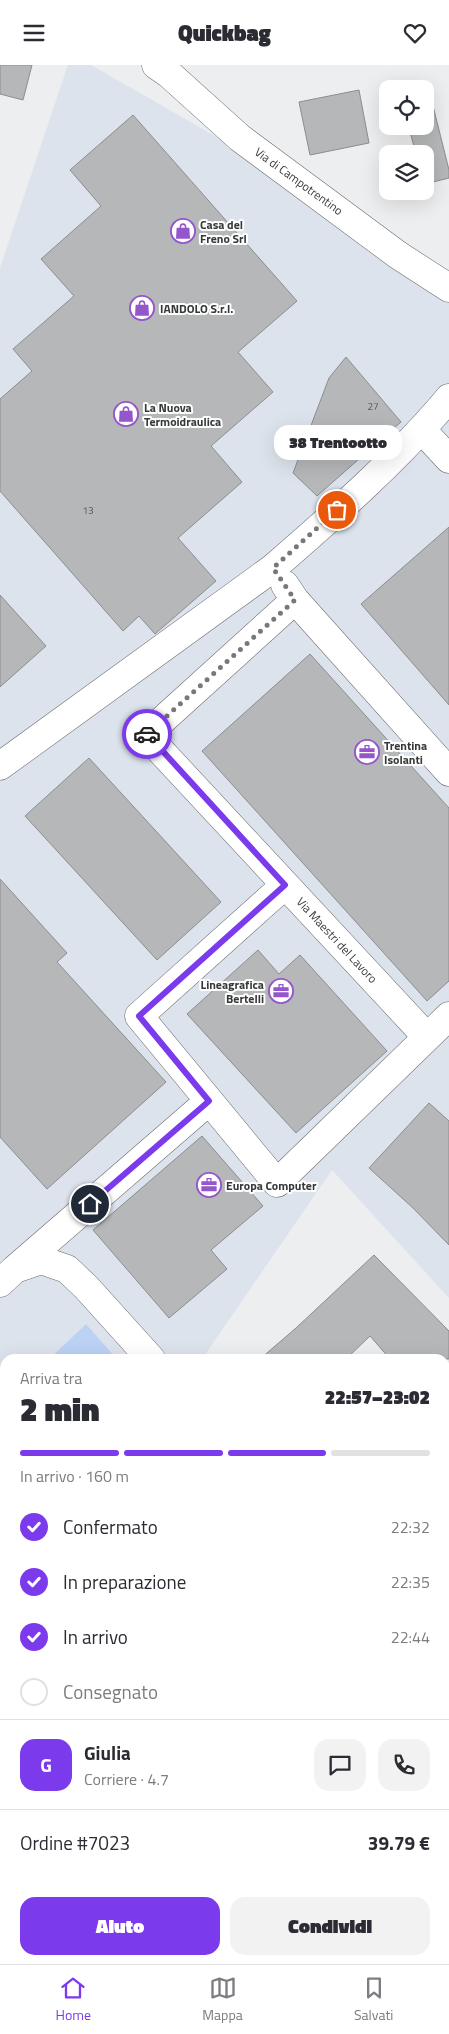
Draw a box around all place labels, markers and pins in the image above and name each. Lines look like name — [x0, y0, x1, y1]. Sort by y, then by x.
place label: Casa del Freno Srl — [200, 215, 247, 248]
shop icon: Casa del Freno Srl — [170, 218, 196, 244]
shop icon: IANDOLO S.r.l. — [129, 295, 155, 321]
place label: IANDOLO S.r.l. — [160, 299, 233, 318]
place label: La Nuova Termoidraulica — [144, 398, 221, 431]
shop icon: La Nuova Termoidraulica — [113, 401, 139, 427]
callout: 38 Trentootto — [273, 425, 401, 460]
pin — [316, 489, 358, 531]
place label: Trentina Isolanti — [384, 736, 427, 769]
office icon: Trentina Isolanti — [354, 739, 380, 765]
place label: Lineagrafica Bertelli — [200, 975, 264, 1008]
office icon: Lineagrafica Bertelli — [268, 978, 294, 1004]
office icon: Europa Computer — [196, 1172, 222, 1198]
place label: Europa Computer — [226, 1176, 317, 1195]
pin — [69, 1183, 111, 1225]

